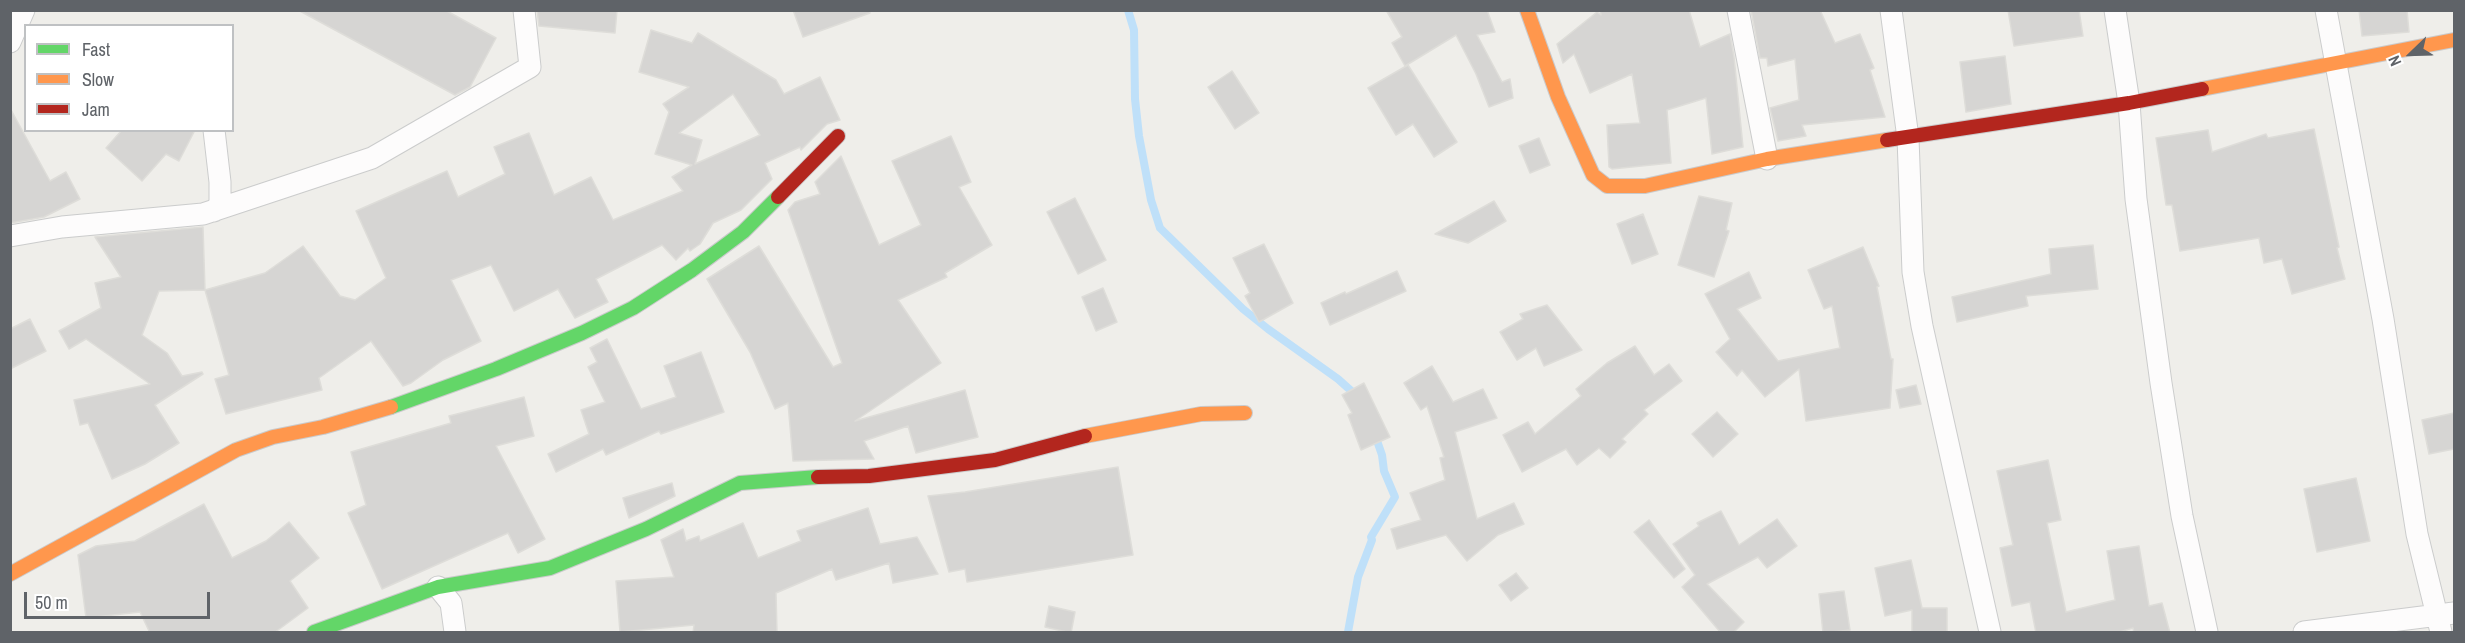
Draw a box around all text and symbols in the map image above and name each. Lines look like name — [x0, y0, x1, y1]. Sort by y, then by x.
legend — [24, 24, 234, 132]
north arrow — [2381, 24, 2441, 84]
text: Fast — [82, 37, 110, 62]
text: N — [2382, 52, 2406, 70]
text: Slow — [82, 67, 114, 92]
text: Jam — [82, 97, 110, 122]
scale bar — [27, 580, 213, 618]
text: 50 m — [35, 590, 68, 615]

